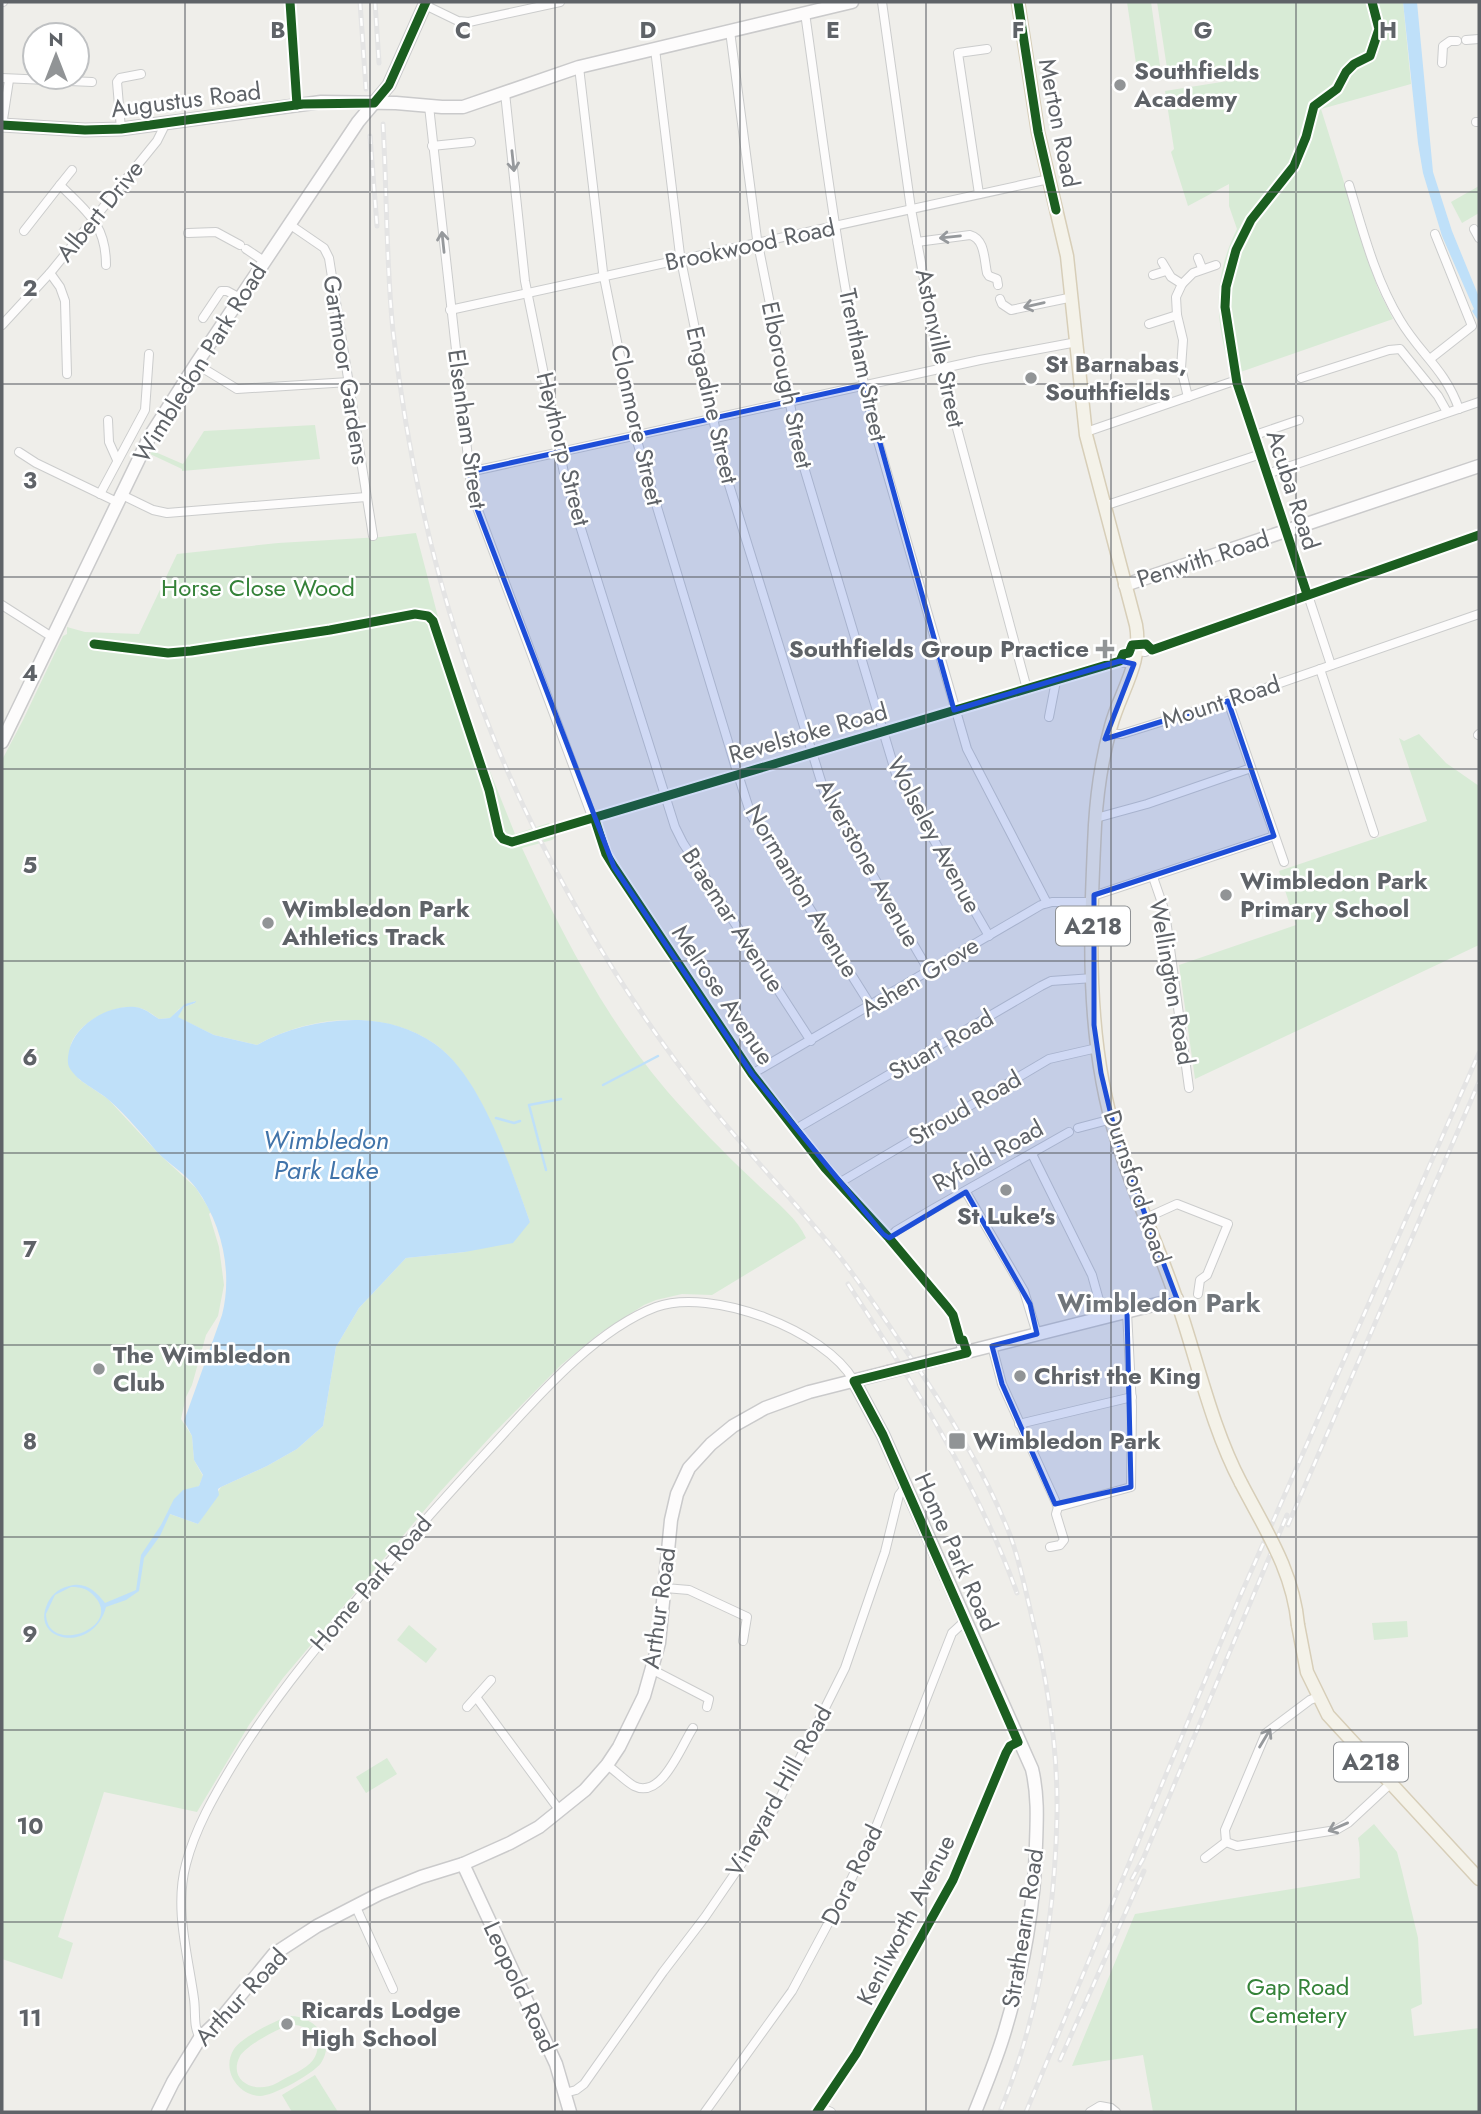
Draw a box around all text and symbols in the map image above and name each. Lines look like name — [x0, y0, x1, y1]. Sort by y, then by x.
text: B — [270, 13, 286, 47]
text: C — [455, 13, 471, 47]
text: D — [640, 13, 657, 47]
text: E — [826, 13, 840, 47]
text: F — [1012, 13, 1024, 47]
text: G — [1194, 13, 1212, 47]
text: H — [1379, 13, 1397, 47]
north arrow — [21, 21, 91, 91]
text: N — [48, 26, 64, 53]
place label: Southfields Academy — [1133, 53, 1259, 116]
street label: Merton Road — [1030, 56, 1089, 190]
street label: Augustus Road — [109, 73, 263, 126]
marker: Southfields Academy — [1112, 77, 1128, 93]
one-way arrow — [506, 149, 519, 171]
street label: Albert Drive — [48, 152, 152, 269]
street label: Brookwood Road — [662, 209, 838, 280]
one-way arrow — [940, 231, 962, 244]
one-way arrow — [437, 232, 450, 254]
street label: Wimbledon Park Road — [124, 257, 275, 469]
street label: Astonville Street — [907, 265, 974, 431]
text: 2 — [22, 271, 38, 305]
street label: Gartmoor Gardens — [314, 273, 379, 467]
street label: Trentham Street — [830, 285, 897, 445]
street label: Elborough Street — [753, 298, 822, 472]
one-way arrow — [1023, 298, 1046, 312]
street label: Engadine Street — [677, 323, 748, 487]
street label: Clonmore Street — [602, 341, 673, 509]
place label: St Barnabas, Southfields — [1045, 346, 1187, 409]
street label: Elsenham Street — [439, 347, 496, 511]
street label: Heythorp Street — [527, 368, 600, 530]
marker: St Barnabas, Southfields — [1023, 370, 1039, 386]
street label: Acuba Road — [1258, 425, 1329, 554]
text: 3 — [23, 463, 37, 497]
street label: Penwith Road — [1132, 521, 1273, 596]
park label: Horse Close Wood — [161, 570, 355, 605]
place label: Southfields Group Practice — [789, 631, 1089, 666]
marker: Southfields Group Practice — [1095, 639, 1115, 659]
text: 4 — [22, 656, 38, 690]
street label: Mount Road — [1157, 666, 1284, 737]
street label: Revelstoke Road — [724, 693, 891, 772]
street label: Wolseley Avenue — [878, 750, 990, 919]
street label: Alverstone Avenue — [808, 772, 929, 953]
street label: Normanton Avenue — [737, 798, 868, 984]
street label: Braemar Avenue — [674, 841, 793, 999]
text: 5 — [23, 848, 37, 882]
place label: Wimbledon Park Primary School — [1240, 863, 1428, 926]
marker: Wimbledon Park Primary School — [1218, 887, 1234, 903]
place label: Wimbledon Park Athletics Track — [281, 891, 470, 954]
street label: Wellington Road — [1141, 896, 1204, 1068]
road number: A218 — [1056, 906, 1130, 945]
marker: Wimbledon Park Athletics Track — [260, 915, 276, 931]
street label: Melrose Avenue — [664, 918, 783, 1072]
street label: Ashen Grove — [854, 928, 985, 1026]
street label: Stuart Road — [882, 1000, 1000, 1089]
text: 6 — [22, 1040, 38, 1074]
street label: Stroud Road — [902, 1061, 1028, 1154]
street label: Durnsford Road — [1095, 1105, 1180, 1268]
street label: Ryfold Road — [926, 1111, 1050, 1200]
water label: Wimbledon Park Lake — [263, 1121, 389, 1189]
marker: St Luke's — [998, 1182, 1014, 1198]
place label: St Luke's — [957, 1198, 1055, 1233]
text: 7 — [23, 1232, 37, 1266]
district label: Wimbledon Park — [1057, 1284, 1261, 1322]
place label: The Wimbledon Club — [113, 1337, 291, 1400]
place label: Christ the King — [1034, 1358, 1201, 1393]
marker: The Wimbledon Club — [91, 1361, 107, 1377]
marker: Christ the King — [1012, 1368, 1028, 1384]
place label: Wimbledon Park — [973, 1423, 1161, 1458]
text: 8 — [23, 1424, 37, 1458]
marker: Wimbledon Park — [947, 1431, 967, 1451]
street label: Home Park Road — [906, 1467, 1007, 1637]
street label: Home Park Road — [302, 1507, 440, 1658]
street label: Arthur Road — [633, 1545, 684, 1671]
text: 9 — [22, 1617, 38, 1651]
street label: Vineyard Hill Road — [717, 1699, 840, 1883]
one-way arrow — [1258, 1729, 1272, 1749]
road number: A218 — [1334, 1742, 1408, 1782]
text: 10 — [17, 1809, 43, 1843]
street label: Dora Road — [812, 1818, 891, 1931]
one-way arrow — [1328, 1821, 1349, 1834]
street label: Kenilworth Avenue — [847, 1828, 964, 2011]
street label: Strathearn Road — [993, 1846, 1052, 2010]
street label: Leopold Road — [475, 1915, 566, 2058]
street label: Arthur Road — [186, 1940, 295, 2053]
park label: Gap Road Cemetery — [1247, 1969, 1349, 2032]
place label: Ricards Lodge High School — [301, 1992, 461, 2055]
text: 11 — [18, 2001, 42, 2035]
marker: Ricards Lodge High School — [279, 2016, 295, 2032]

